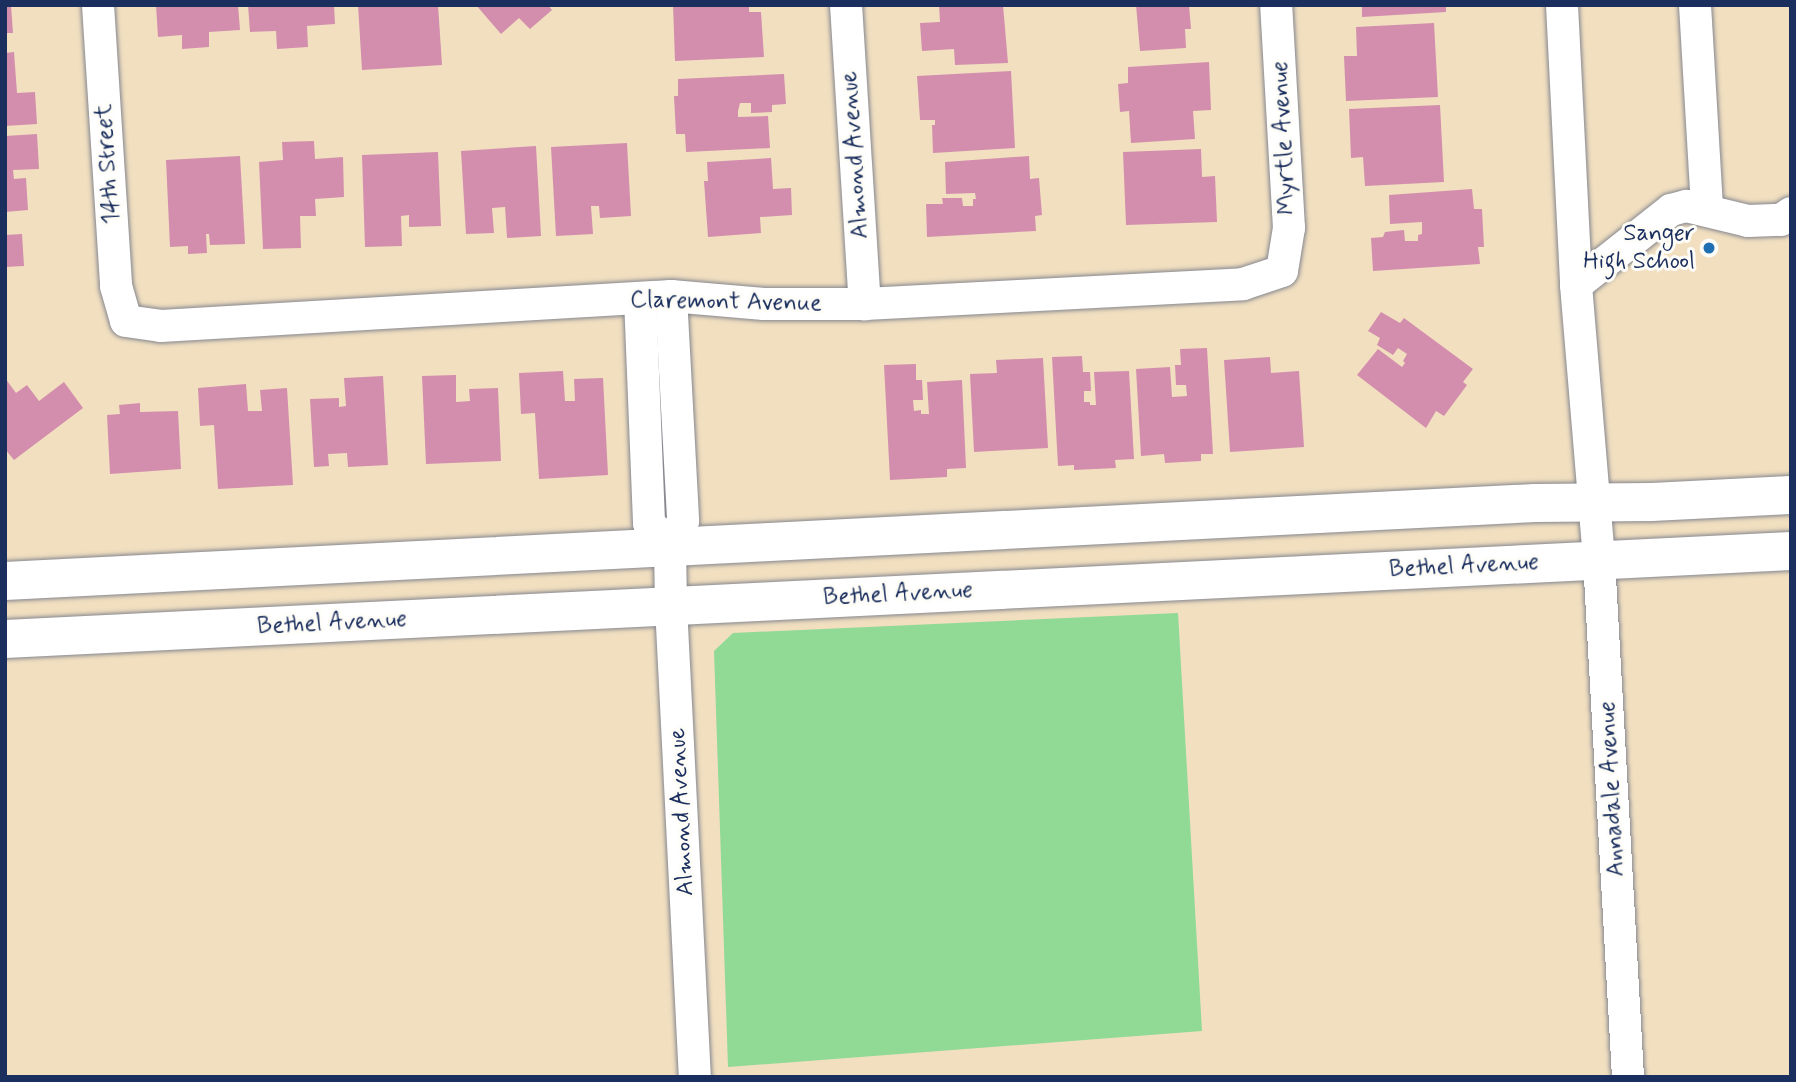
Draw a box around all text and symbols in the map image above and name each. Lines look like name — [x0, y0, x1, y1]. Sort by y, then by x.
street label: Myrtle Avenue — [1266, 59, 1302, 217]
street label: Almond Avenue — [835, 71, 875, 239]
street label: 14th Street — [89, 103, 127, 225]
place label: Sanger High School — [1583, 220, 1695, 276]
marker: Sanger High School — [1701, 240, 1717, 256]
street label: Claremont Avenue — [630, 286, 822, 318]
street label: Bethel Avenue — [1390, 548, 1538, 584]
street label: Bethel Avenue — [824, 576, 972, 612]
street label: Bethel Avenue — [258, 605, 406, 641]
street label: Annadale Avenue — [1593, 699, 1631, 879]
street label: Almond Avenue — [663, 728, 701, 896]

